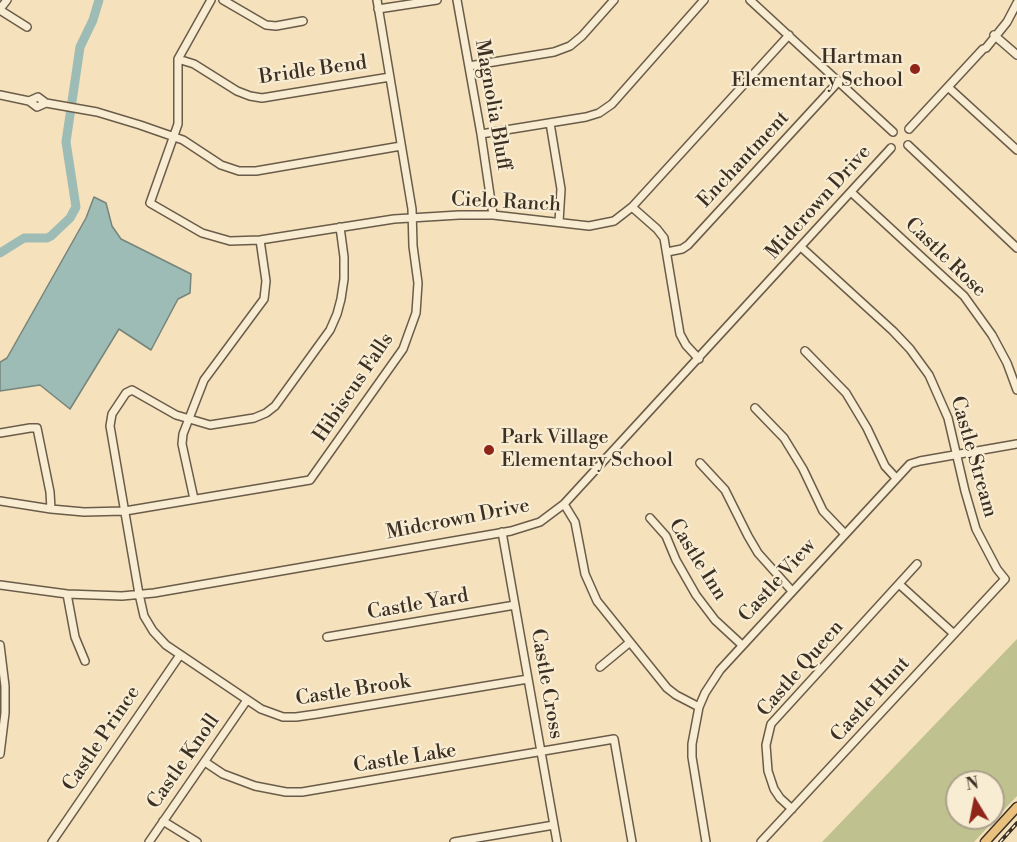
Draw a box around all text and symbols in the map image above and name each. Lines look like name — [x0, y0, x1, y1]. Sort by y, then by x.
street label: Magnolia Bluff — [469, 38, 515, 172]
place label: Hartman Elementary School — [731, 46, 903, 93]
street label: Bridle Bend — [258, 52, 368, 90]
marker: Hartman Elementary School — [908, 62, 922, 76]
street label: Enchantment — [693, 107, 795, 213]
street label: Midcrown Drive — [761, 141, 877, 265]
street label: Cielo Ranch — [450, 188, 562, 218]
street label: Castle Rose — [899, 213, 991, 303]
street label: Hibiscus Falls — [309, 329, 399, 447]
street label: Castle Stream — [944, 394, 1002, 520]
place label: Park Village Elementary School — [501, 426, 673, 473]
marker: Park Village Elementary School — [482, 443, 496, 457]
street label: Midcrown Drive — [384, 494, 532, 546]
street label: Castle Inn — [663, 515, 731, 605]
street label: Castle View — [734, 534, 822, 628]
street label: Castle Yard — [366, 584, 470, 626]
street label: Castle Queen — [753, 616, 849, 722]
street label: Castle Cross — [525, 627, 567, 741]
street label: Castle Hunt — [826, 652, 916, 748]
street label: Castle Brook — [294, 670, 412, 712]
street label: Castle Prince — [58, 682, 146, 796]
street label: Castle Knoll — [143, 710, 225, 814]
street label: Castle Lake — [352, 739, 458, 779]
north arrow — [945, 770, 1005, 830]
text: N — [964, 773, 980, 795]

